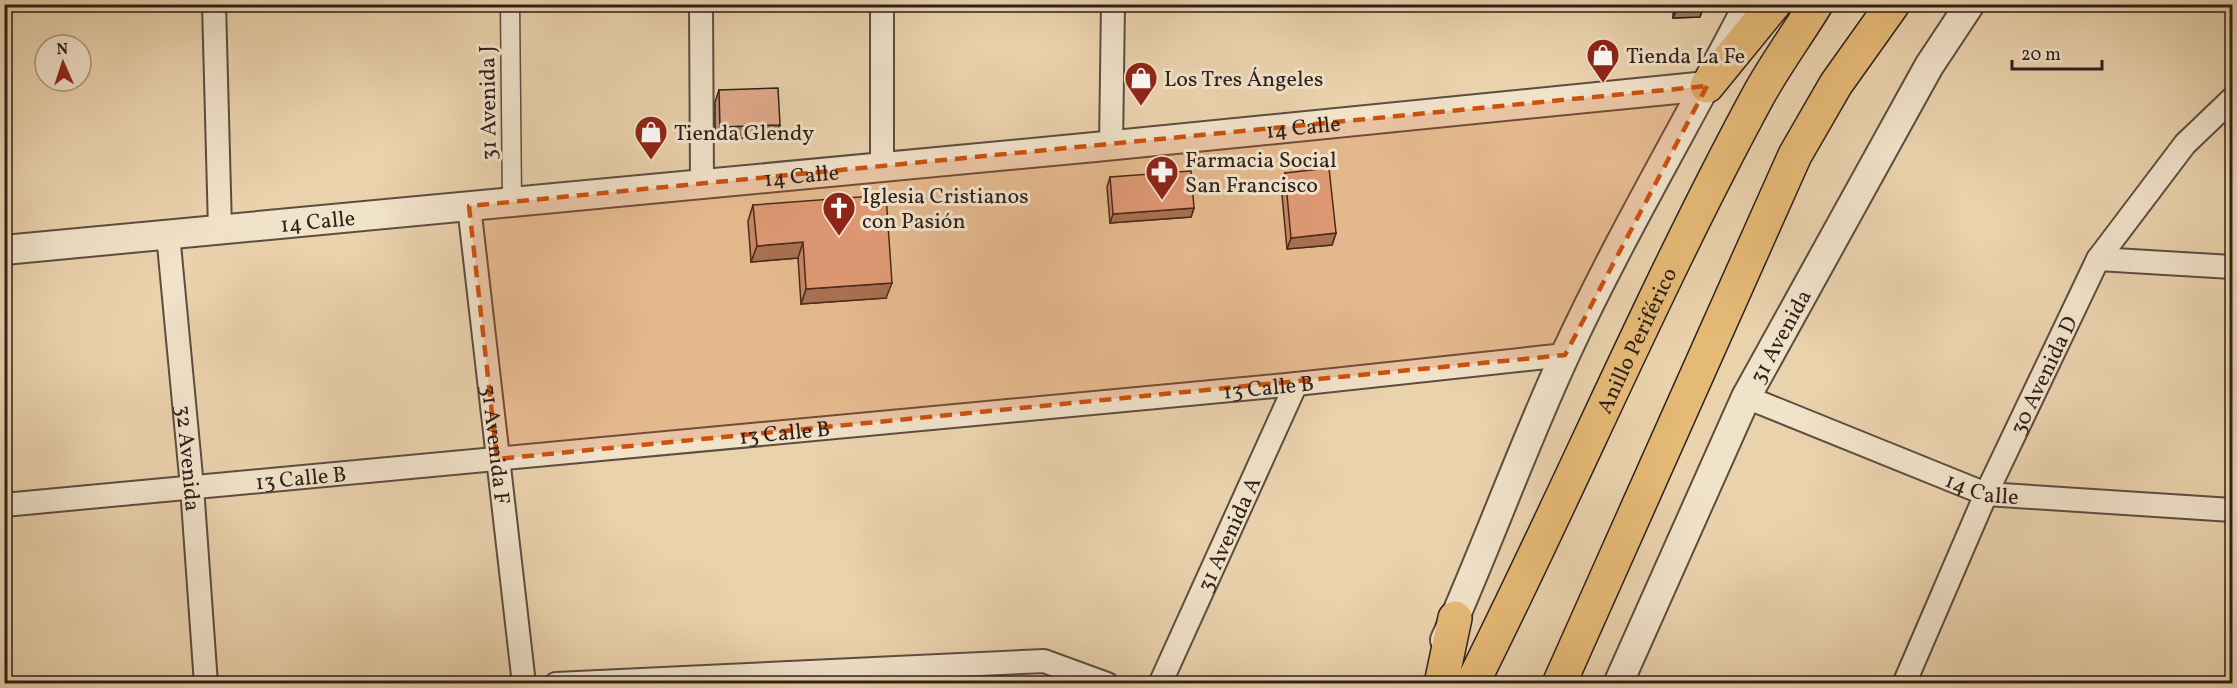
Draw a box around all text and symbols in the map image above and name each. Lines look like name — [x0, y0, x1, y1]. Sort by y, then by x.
north arrow — [33, 33, 93, 93]
scale bar — [2012, 33, 2102, 71]
shop icon: Tienda La Fe — [1585, 37, 1621, 84]
text: N — [56, 39, 69, 61]
place label: Tienda La Fe — [1626, 42, 1745, 73]
text: 20 m — [2021, 43, 2061, 68]
street label: 31 Avenida J — [473, 45, 506, 161]
shop icon: Los Tres Ángeles — [1123, 60, 1159, 107]
place label: Los Tres Ángeles — [1164, 65, 1323, 96]
street label: 14 Calle — [1264, 110, 1342, 148]
shop icon: Tienda Glendy — [633, 114, 669, 161]
place label: Tienda Glendy — [674, 119, 814, 150]
place label: Farmacia Social San Francisco — [1185, 146, 1337, 202]
pharmacy icon: Farmacia Social San Francisco — [1144, 154, 1180, 201]
street label: 14 Calle — [763, 158, 840, 196]
place label: Iglesia Cristianos con Pasión — [862, 182, 1029, 238]
church icon: Iglesia Cristianos con Pasión — [821, 190, 857, 237]
street label: 14 Calle — [279, 204, 357, 242]
street label: Anillo Periférico — [1590, 263, 1686, 419]
street label: 31 Avenida — [1743, 284, 1821, 390]
street label: 30 Avenida D — [2004, 311, 2087, 440]
street label: 13 Calle B — [1222, 369, 1316, 409]
street label: 31 Avenida F — [472, 383, 516, 506]
street label: 32 Avenida — [166, 404, 207, 512]
street label: 13 Calle B — [738, 415, 832, 454]
street label: 13 Calle B — [254, 460, 348, 499]
street label: 14 Calle — [1940, 466, 2019, 514]
street label: 31 Avenida A — [1191, 472, 1270, 597]

